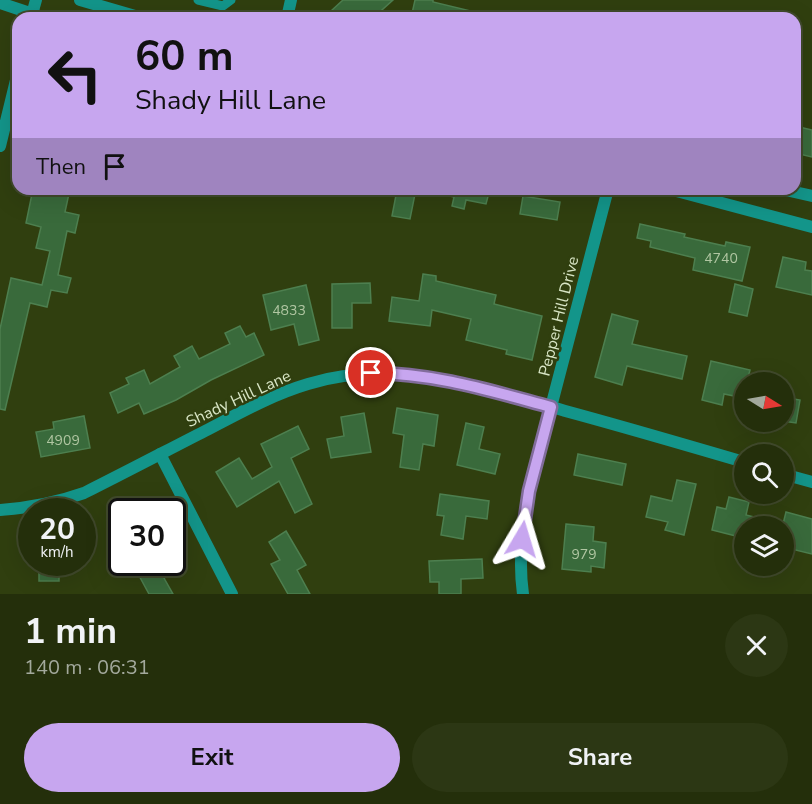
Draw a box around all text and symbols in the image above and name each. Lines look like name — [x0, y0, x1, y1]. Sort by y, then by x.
text: 60 m — [135, 28, 234, 85]
icon: left — [36, 36, 114, 114]
text: Shady Hill Lane — [135, 82, 326, 119]
icon: arrive — [98, 150, 131, 183]
text: Then — [36, 152, 86, 182]
house number: 4740 — [704, 249, 738, 268]
street label: Pepper Hill Drive — [533, 254, 584, 378]
house number: 4833 — [272, 301, 306, 320]
pin — [345, 347, 396, 398]
icon: arrive — [354, 356, 387, 389]
street label: Shady Hill Lane — [182, 365, 294, 433]
north arrow — [734, 372, 794, 432]
map controls — [734, 372, 794, 576]
house number: 4909 — [46, 431, 80, 450]
button: search — [734, 444, 794, 504]
speed limit sign: 30 — [108, 498, 186, 576]
position arrow — [490, 507, 554, 571]
text: 20 — [39, 509, 75, 550]
button: layers — [734, 516, 794, 576]
text: km/h — [40, 542, 74, 562]
house number: 979 — [571, 545, 597, 564]
text: 1 min — [24, 607, 117, 656]
button: close — [725, 614, 788, 677]
text: 140 m · 06:31 — [24, 654, 150, 681]
button: Exit — [24, 723, 400, 792]
button: Share — [412, 723, 788, 792]

